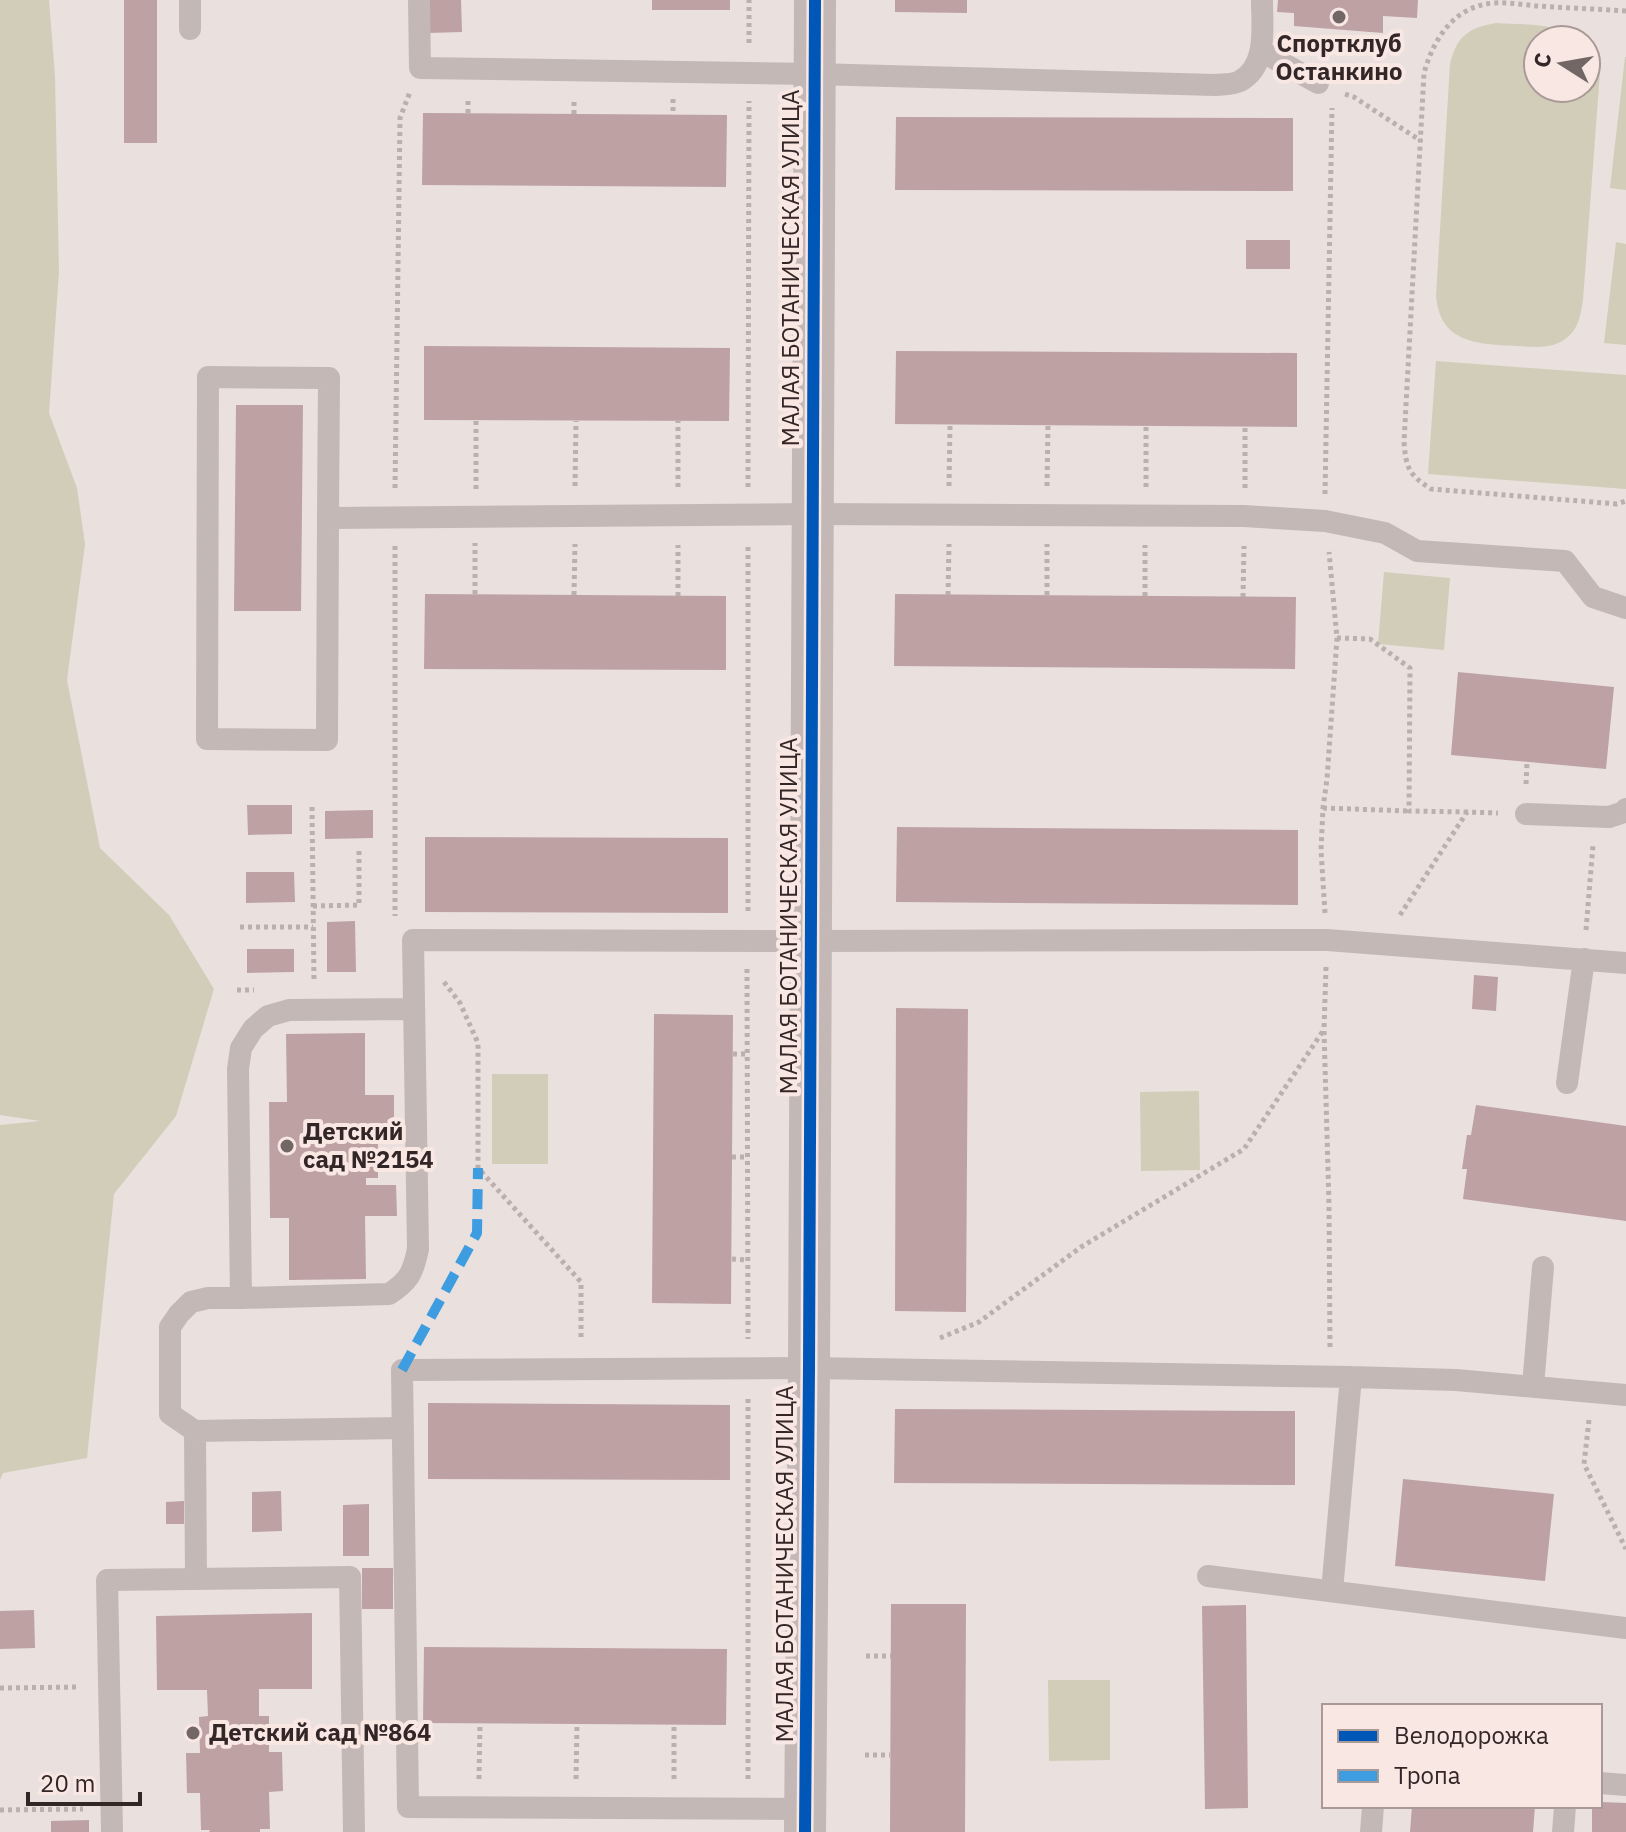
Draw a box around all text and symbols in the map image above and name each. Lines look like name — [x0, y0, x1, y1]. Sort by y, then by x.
marker: Спортклуб Останкино — [1330, 8, 1348, 26]
north arrow — [1522, 24, 1602, 104]
place label: Спортклуб Останкино — [1276, 27, 1402, 87]
text: С — [1526, 50, 1557, 70]
street label: МАЛАЯ БОТАНИЧЕСКАЯ УЛИЦА — [774, 89, 806, 447]
street label: МАЛАЯ БОТАНИЧЕСКАЯ УЛИЦА — [772, 737, 804, 1095]
place label: Детский сад №2154 — [303, 1115, 434, 1175]
marker: Детский сад №2154 — [278, 1137, 296, 1155]
street label: МАЛАЯ БОТАНИЧЕСКАЯ УЛИЦА — [768, 1385, 800, 1743]
legend — [1322, 1704, 1602, 1808]
place label: Детский сад №864 — [209, 1716, 431, 1748]
text: Велодорожка — [1394, 1719, 1549, 1751]
marker: Детский сад №864 — [184, 1724, 202, 1742]
scale bar — [28, 1756, 140, 1806]
text: Тропа — [1394, 1759, 1461, 1791]
text: 20 m — [40, 1767, 95, 1799]

